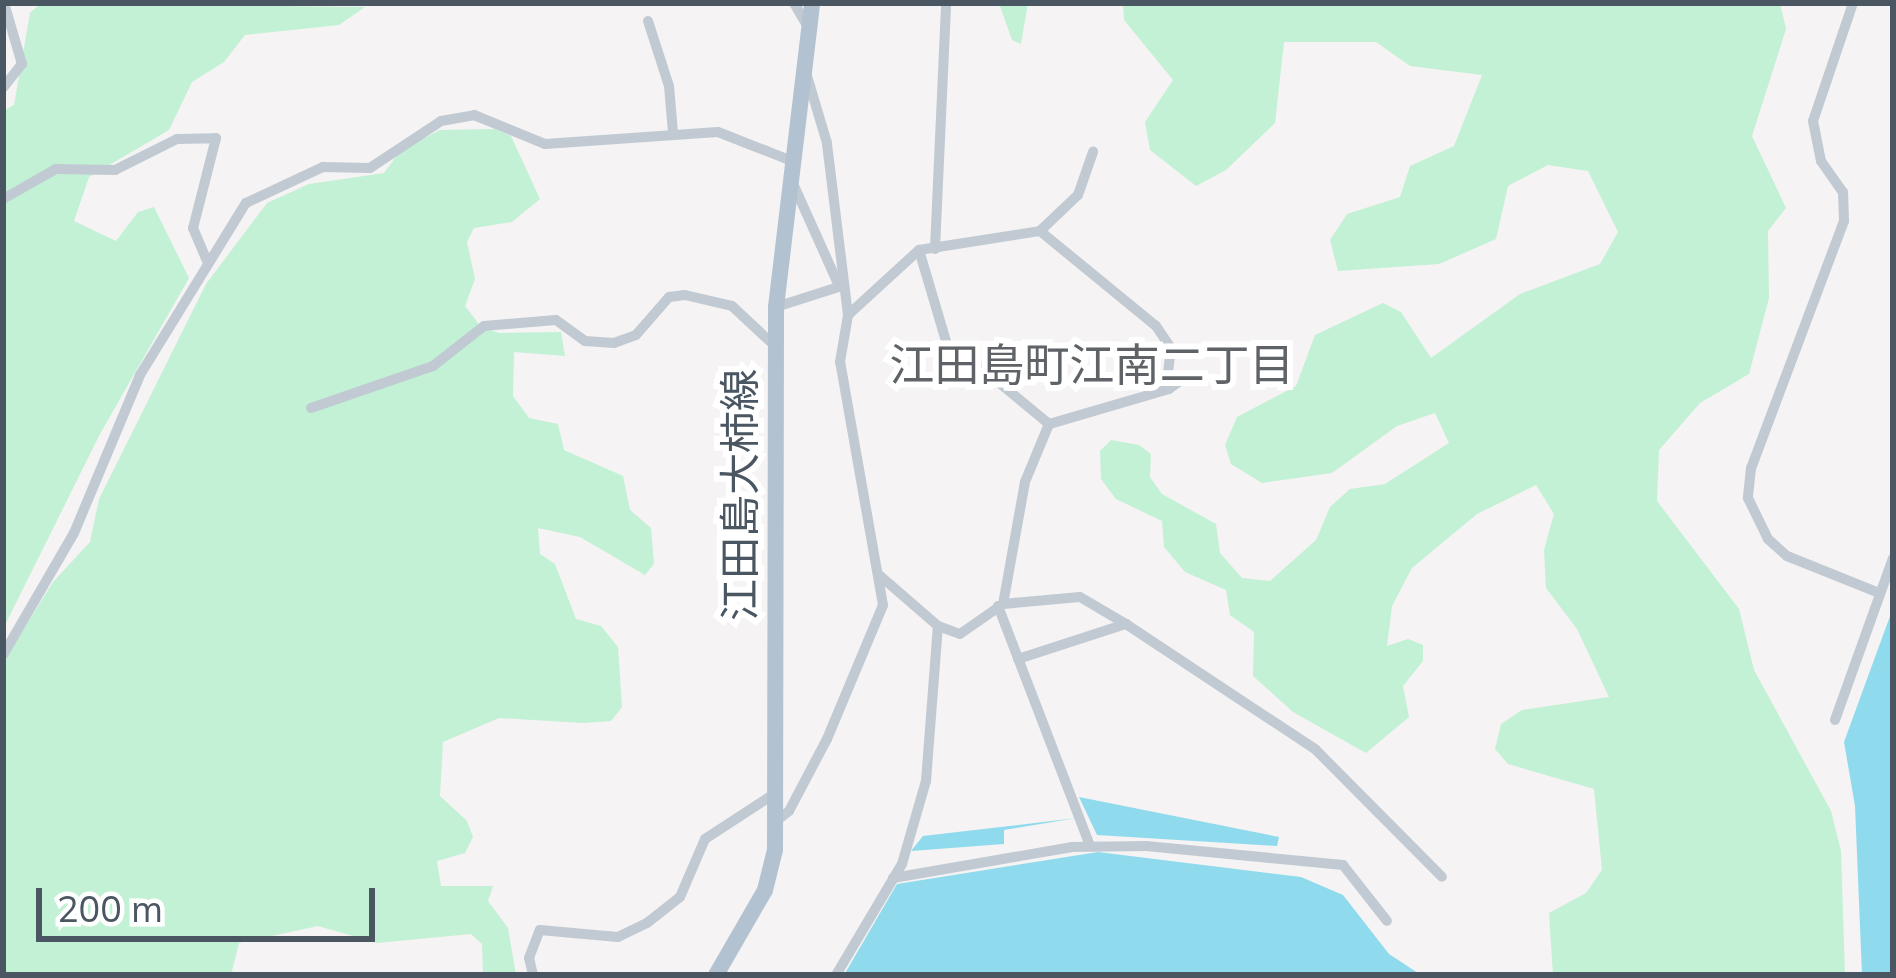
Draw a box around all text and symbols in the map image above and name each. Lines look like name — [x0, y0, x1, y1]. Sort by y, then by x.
district label: 江田島町江南二丁目 — [890, 338, 1294, 392]
street label: 江田島大柿線 — [715, 369, 765, 621]
scale bar — [42, 864, 381, 938]
text: 200 m — [57, 886, 163, 931]

